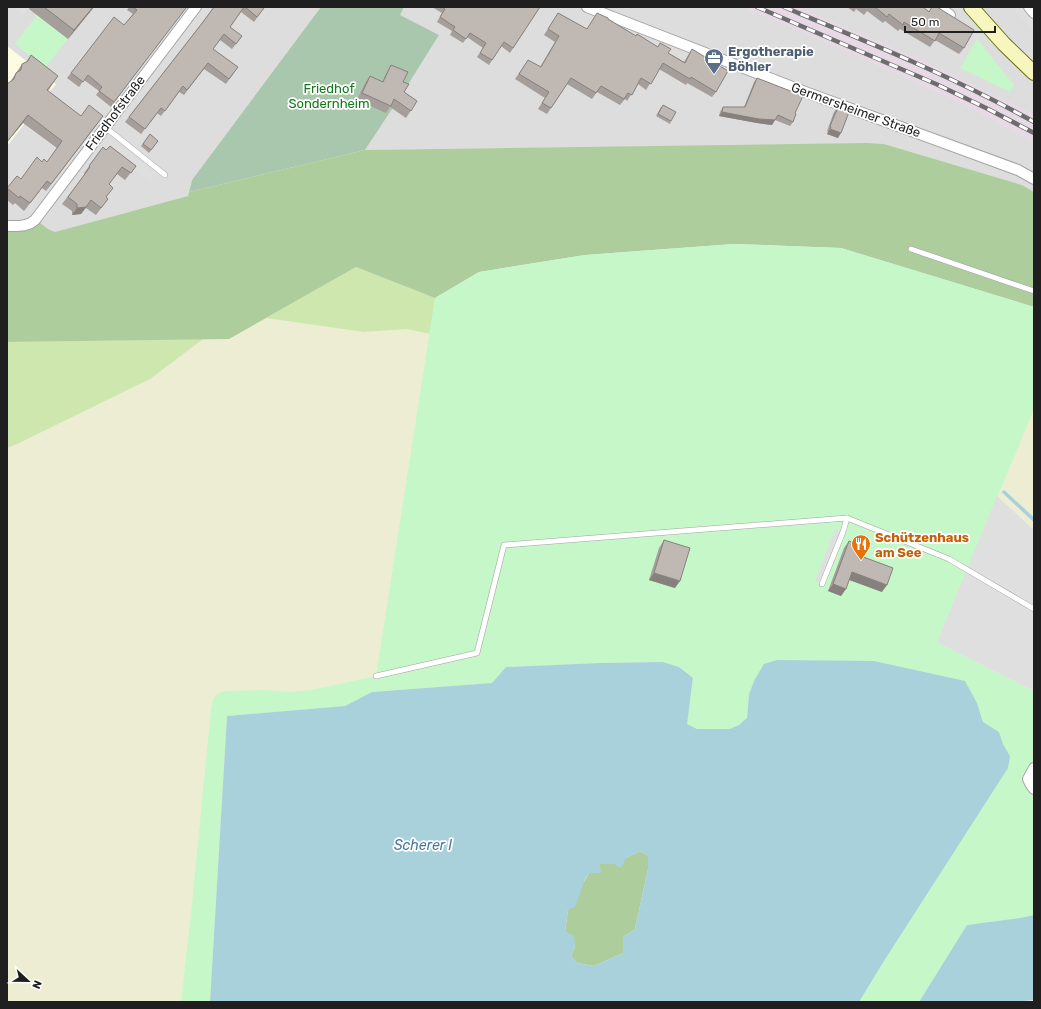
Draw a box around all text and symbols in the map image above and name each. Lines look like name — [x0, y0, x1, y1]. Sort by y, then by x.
scale bar — [905, 8, 995, 34]
text: 50 m — [911, 15, 939, 29]
place label: Ergotherapie Böhler — [728, 44, 814, 74]
office icon: Ergotherapie Böhler — [703, 47, 725, 75]
street label: Friedhofstraße — [82, 73, 148, 153]
street label: Germersheimer Straße — [789, 80, 923, 140]
park label: Friedhof Sondernheim — [288, 81, 370, 111]
place label: Schützenhaus am See — [875, 530, 969, 560]
restaurant icon: Schützenhaus am See — [850, 533, 872, 561]
water label: Scherer I — [394, 837, 452, 854]
north arrow — [8, 961, 48, 1001]
text: N — [29, 978, 44, 991]

